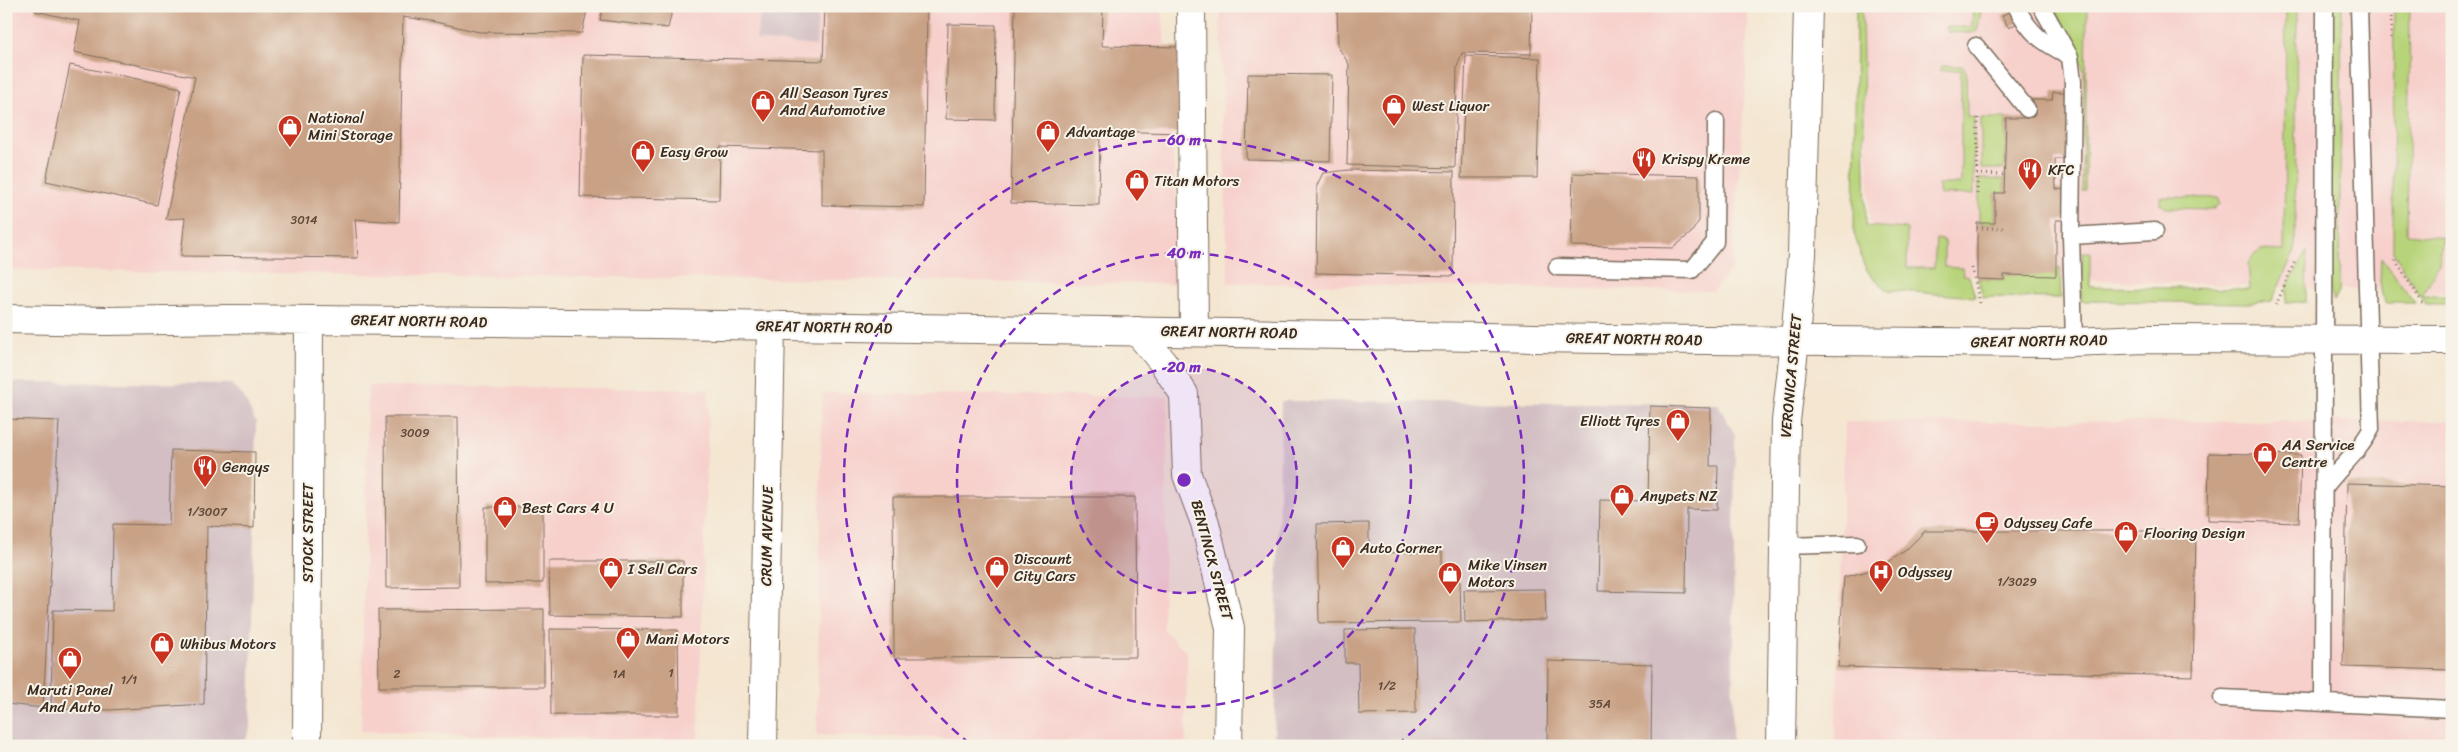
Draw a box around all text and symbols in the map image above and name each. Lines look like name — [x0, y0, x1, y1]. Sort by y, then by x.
place label: All Season Tyres And Automotive — [779, 80, 888, 123]
shop icon: All Season Tyres And Automotive — [750, 89, 776, 123]
shop icon: West Liquor — [1381, 93, 1407, 127]
place label: West Liquor — [1412, 93, 1490, 119]
place label: National Mini Storage — [308, 105, 393, 148]
shop icon: National Mini Storage — [277, 114, 303, 148]
shop icon: Advantage — [1035, 119, 1061, 153]
place label: Advantage — [1065, 119, 1135, 145]
text: 60 m — [1166, 127, 1201, 153]
shop icon: Easy Grow — [630, 139, 656, 173]
place label: Easy Grow — [660, 139, 729, 165]
restaurant icon: Krispy Kreme — [1631, 146, 1657, 180]
place label: Krispy Kreme — [1662, 146, 1750, 172]
restaurant icon: KFC — [2017, 157, 2043, 191]
place label: KFC — [2048, 157, 2074, 183]
shop icon: Titan Motors — [1124, 168, 1150, 202]
place label: Titan Motors — [1154, 168, 1240, 194]
house number: 3014 — [291, 209, 318, 231]
text: 40 m — [1166, 240, 1202, 266]
street label: GREAT NORTH ROAD — [350, 307, 488, 335]
street label: VERONICA STREET — [1773, 312, 1809, 439]
street label: GREAT NORTH ROAD — [755, 313, 893, 341]
street label: GREAT NORTH ROAD — [1160, 318, 1298, 346]
street label: GREAT NORTH ROAD — [1565, 325, 1703, 353]
street label: GREAT NORTH ROAD — [1970, 327, 2108, 355]
text: 20 m — [1166, 354, 1201, 380]
place label: Elliott Tyres — [1580, 408, 1660, 434]
shop icon: Elliott Tyres — [1665, 408, 1691, 442]
house number: 3009 — [400, 422, 430, 444]
place label: AA Service Centre — [2281, 432, 2355, 475]
shop icon: AA Service Centre — [2252, 441, 2278, 475]
restaurant icon: Gengys — [192, 454, 218, 488]
place label: Gengys — [222, 454, 269, 480]
centre of rings — [1175, 471, 1193, 489]
street label: STOCK STREET — [295, 482, 321, 583]
shop icon: Anypets NZ — [1609, 483, 1635, 517]
place label: Anypets NZ — [1639, 483, 1718, 509]
street label: CRUM AVENUE — [753, 484, 781, 586]
shop icon: Best Cars 4 U — [492, 495, 518, 529]
place label: Best Cars 4 U — [522, 495, 615, 521]
street label: BENTINCK STREET — [1183, 497, 1241, 625]
house number: 1/3007 — [187, 501, 228, 523]
cafe icon: Odyssey Cafe — [1974, 510, 2000, 544]
place label: Odyssey Cafe — [2004, 510, 2093, 536]
shop icon: Flooring Design — [2113, 520, 2139, 554]
place label: Flooring Design — [2144, 520, 2245, 546]
shop icon: Auto Corner — [1330, 535, 1356, 569]
place label: Auto Corner — [1359, 535, 1442, 561]
place label: Discount City Cars — [1014, 546, 1076, 589]
place label: Mike Vinsen Motors — [1468, 552, 1547, 595]
shop icon: Discount City Cars — [984, 555, 1010, 589]
shop icon: I Sell Cars — [598, 556, 624, 590]
place label: I Sell Cars — [627, 556, 697, 582]
hospital icon: Odyssey — [1868, 559, 1894, 593]
place label: Odyssey — [1898, 559, 1952, 585]
shop icon: Mike Vinsen Motors — [1437, 561, 1463, 595]
house number: 1/3029 — [1997, 571, 2037, 593]
shop icon: Mani Motors — [615, 626, 641, 660]
place label: Mani Motors — [646, 626, 729, 652]
shop icon: Whibus Motors — [149, 631, 175, 665]
place label: Whibus Motors — [180, 631, 277, 657]
shop icon: Maruti Panel And Auto — [57, 646, 83, 680]
house number: 1 — [668, 662, 674, 684]
house number: 2 — [394, 663, 401, 685]
house number: 1A — [612, 663, 626, 685]
house number: 1/1 — [121, 669, 137, 691]
house number: 1/2 — [1378, 675, 1396, 697]
place label: Maruti Panel And Auto — [27, 677, 113, 720]
house number: 35A — [1589, 693, 1611, 715]

